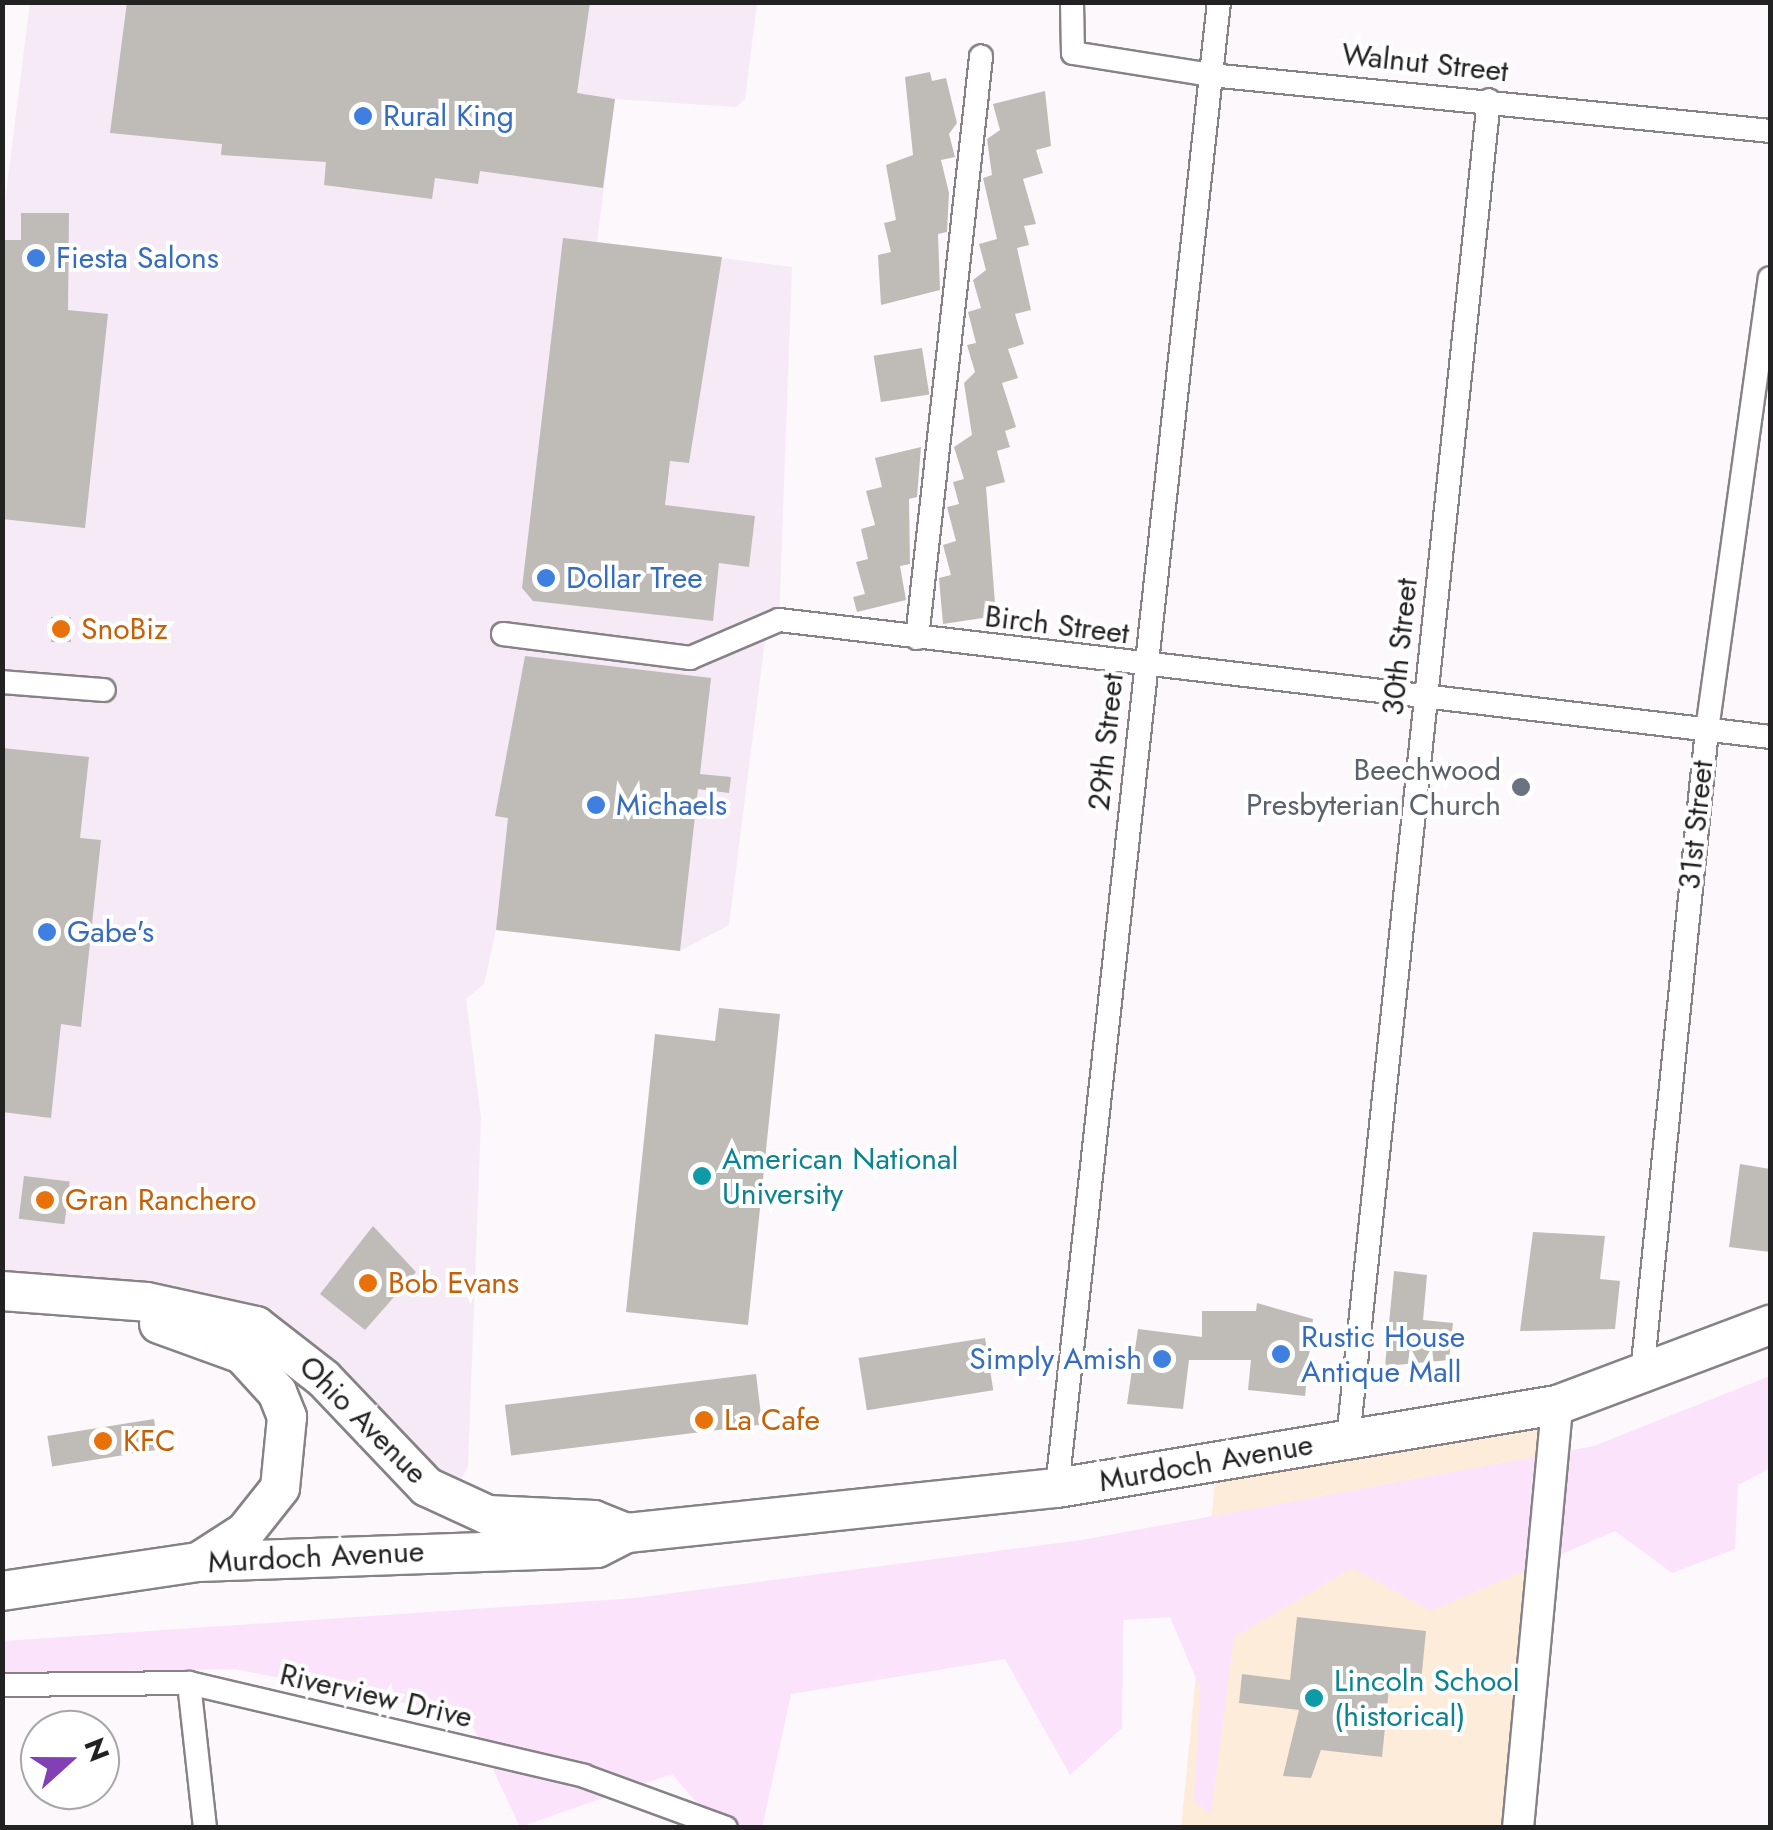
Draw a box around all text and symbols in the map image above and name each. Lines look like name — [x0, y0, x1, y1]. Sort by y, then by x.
street label: Walnut Street — [1340, 36, 1510, 90]
place label: Rural King — [383, 98, 514, 134]
marker: Rural King — [352, 105, 374, 127]
place label: Fiesta Salons — [56, 240, 219, 276]
marker: Fiesta Salons — [25, 247, 47, 269]
place label: Dollar Tree — [566, 560, 703, 596]
marker: Dollar Tree — [535, 567, 557, 589]
street label: 30th Street — [1375, 577, 1425, 717]
street label: Birch Street — [983, 598, 1131, 652]
place label: SnoBiz — [81, 611, 168, 647]
marker: SnoBiz — [50, 618, 72, 640]
street label: 29th Street — [1081, 672, 1131, 812]
place label: Beechwood Presbyterian Church — [1246, 752, 1501, 822]
street label: 31st Street — [1671, 759, 1721, 891]
marker: Beechwood Presbyterian Church — [1510, 776, 1532, 798]
place label: Michaels — [616, 787, 727, 823]
marker: Michaels — [585, 794, 607, 816]
place label: Gabe's — [67, 914, 154, 950]
marker: Gabe's — [36, 921, 58, 943]
place label: American National University — [722, 1141, 958, 1212]
marker: American National University — [691, 1165, 713, 1187]
place label: Gran Ranchero — [65, 1182, 256, 1218]
marker: Gran Ranchero — [34, 1189, 56, 1211]
place label: Bob Evans — [388, 1265, 519, 1301]
marker: Bob Evans — [357, 1272, 379, 1294]
place label: Rustic House Antique Mall — [1301, 1319, 1465, 1390]
place label: Simply Amish — [969, 1341, 1142, 1377]
marker: Rustic House Antique Mall — [1270, 1343, 1292, 1365]
marker: Simply Amish — [1151, 1348, 1173, 1370]
street label: Ohio Avenue — [292, 1349, 434, 1491]
place label: La Cafe — [724, 1402, 820, 1438]
marker: La Cafe — [693, 1409, 715, 1431]
place label: KFC — [123, 1423, 175, 1459]
street label: Murdoch Avenue — [1096, 1426, 1316, 1500]
marker: KFC — [92, 1430, 114, 1452]
street label: Murdoch Avenue — [207, 1533, 425, 1581]
street label: Riverview Drive — [276, 1656, 476, 1736]
place label: Lincoln School (historical) — [1334, 1663, 1520, 1734]
marker: Lincoln School (historical) — [1303, 1687, 1325, 1709]
north arrow — [20, 1710, 120, 1810]
text: N — [73, 1732, 120, 1768]

